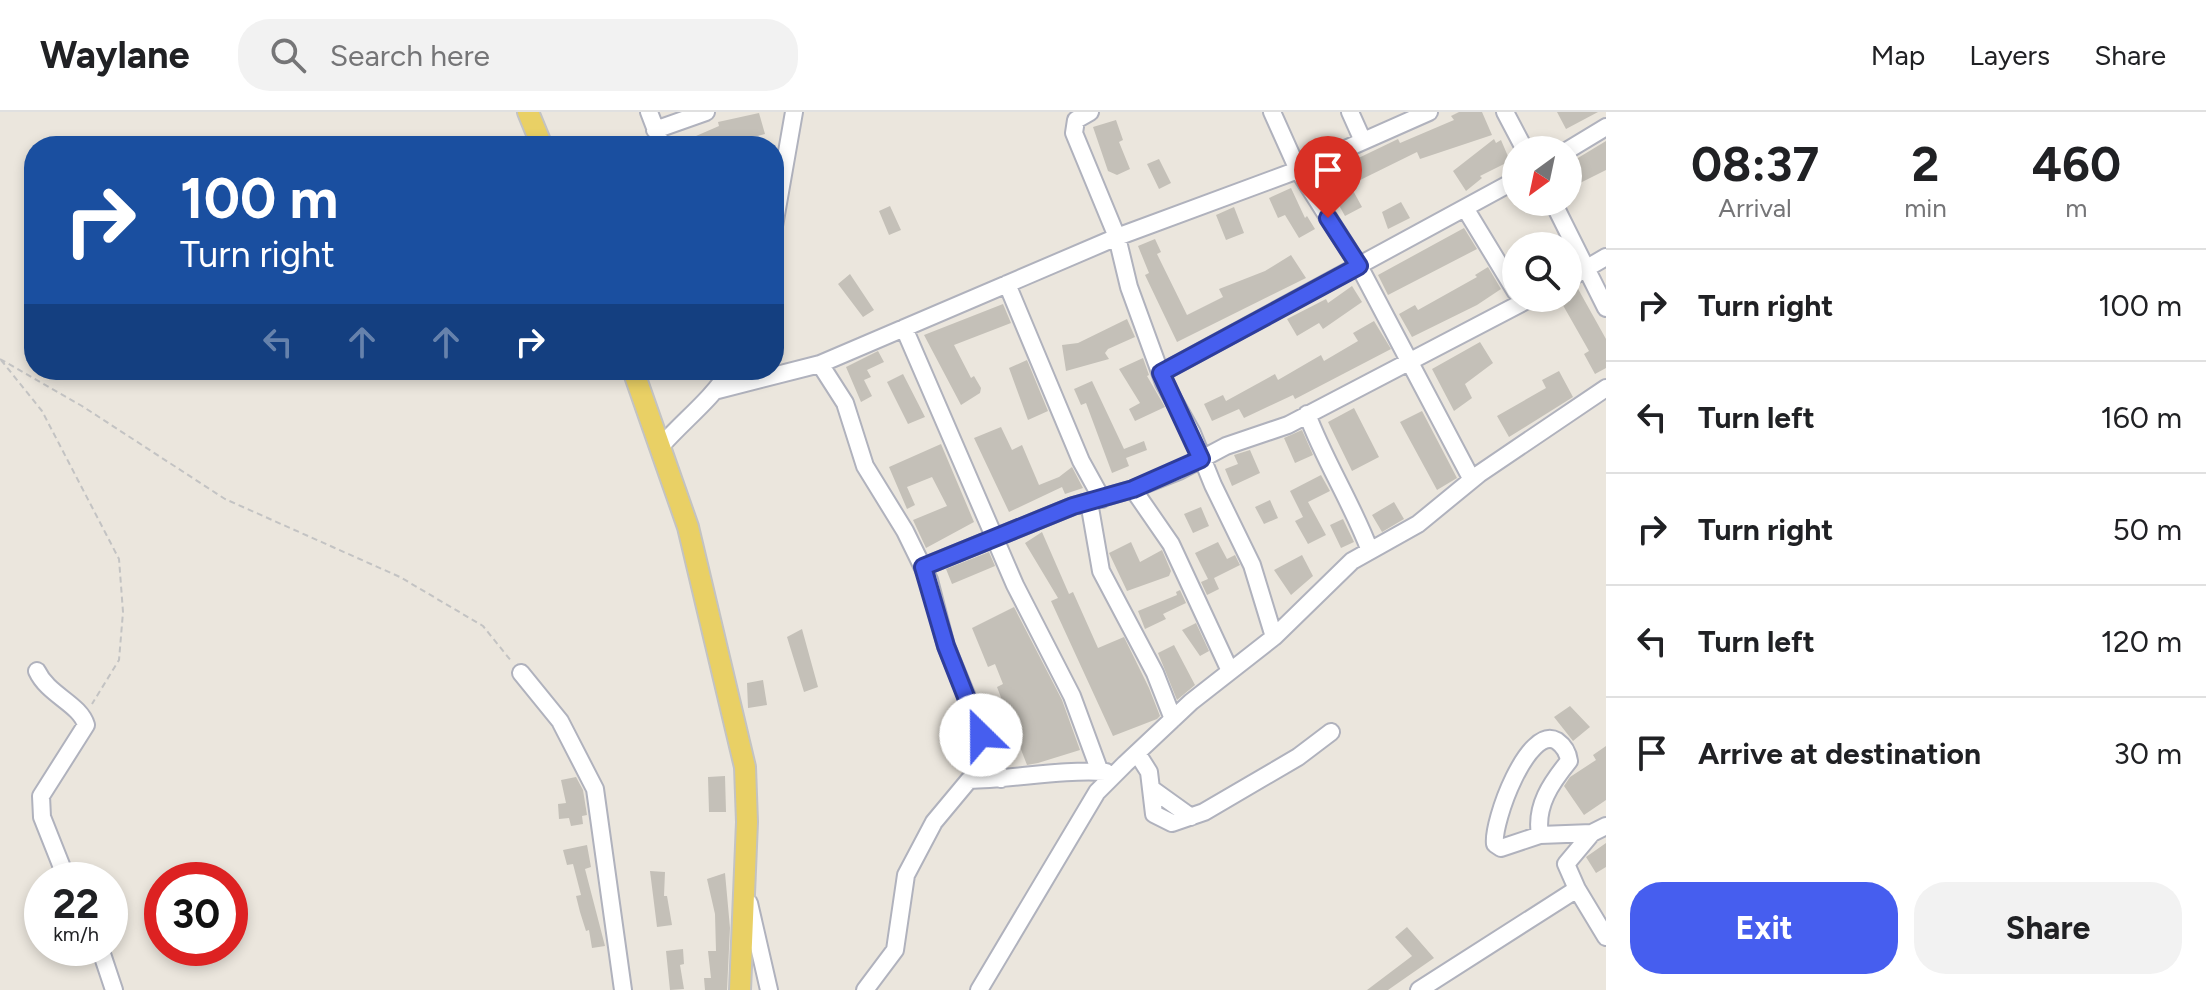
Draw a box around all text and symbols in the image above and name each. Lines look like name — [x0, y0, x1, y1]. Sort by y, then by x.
search box — [238, 19, 798, 91]
text: Waylane — [40, 32, 190, 78]
icon: search — [266, 33, 310, 77]
text: Search here — [330, 37, 490, 74]
text: Map — [1871, 38, 1925, 72]
text: Layers — [1969, 38, 2050, 72]
text: Share — [2094, 38, 2166, 72]
text: 08:37 — [1691, 135, 1819, 193]
text: 2 — [1912, 135, 1939, 193]
text: 460 — [2032, 135, 2121, 193]
pin — [1294, 136, 1362, 218]
north arrow — [1502, 136, 1582, 216]
map controls — [1502, 136, 1582, 312]
icon: arrive — [1306, 148, 1350, 192]
text: 100 m — [180, 165, 338, 232]
icon: right — [48, 168, 152, 272]
text: Arrival — [1718, 192, 1792, 224]
text: min — [1904, 192, 1947, 224]
text: m — [2065, 192, 2087, 224]
button: search — [1502, 232, 1582, 312]
text: Turn right — [180, 233, 335, 276]
icon: right — [1630, 283, 1674, 327]
text: Turn right — [1698, 287, 1833, 324]
text: 100 m — [2098, 287, 2182, 324]
icon: left — [256, 320, 300, 364]
icon: ahead — [340, 320, 384, 364]
icon: ahead — [424, 320, 468, 364]
icon: right — [508, 320, 552, 364]
icon: left — [1630, 395, 1674, 439]
text: Turn left — [1698, 399, 1815, 436]
text: 160 m — [2100, 399, 2182, 436]
icon: right — [1630, 507, 1674, 551]
text: Turn right — [1698, 511, 1833, 548]
text: 50 m — [2113, 511, 2182, 548]
icon: left — [1630, 619, 1674, 663]
text: Turn left — [1698, 623, 1815, 660]
text: 120 m — [2101, 623, 2182, 660]
position arrow — [939, 693, 1023, 777]
icon: arrive — [1630, 731, 1674, 775]
text: Arrive at destination — [1698, 735, 1981, 772]
text: 30 m — [2114, 735, 2182, 772]
speed limit sign: 30 — [144, 862, 248, 966]
text: 22 — [53, 880, 99, 928]
button: Exit — [1630, 882, 1898, 974]
button: Share — [1914, 882, 2182, 974]
text: km/h — [53, 922, 99, 946]

